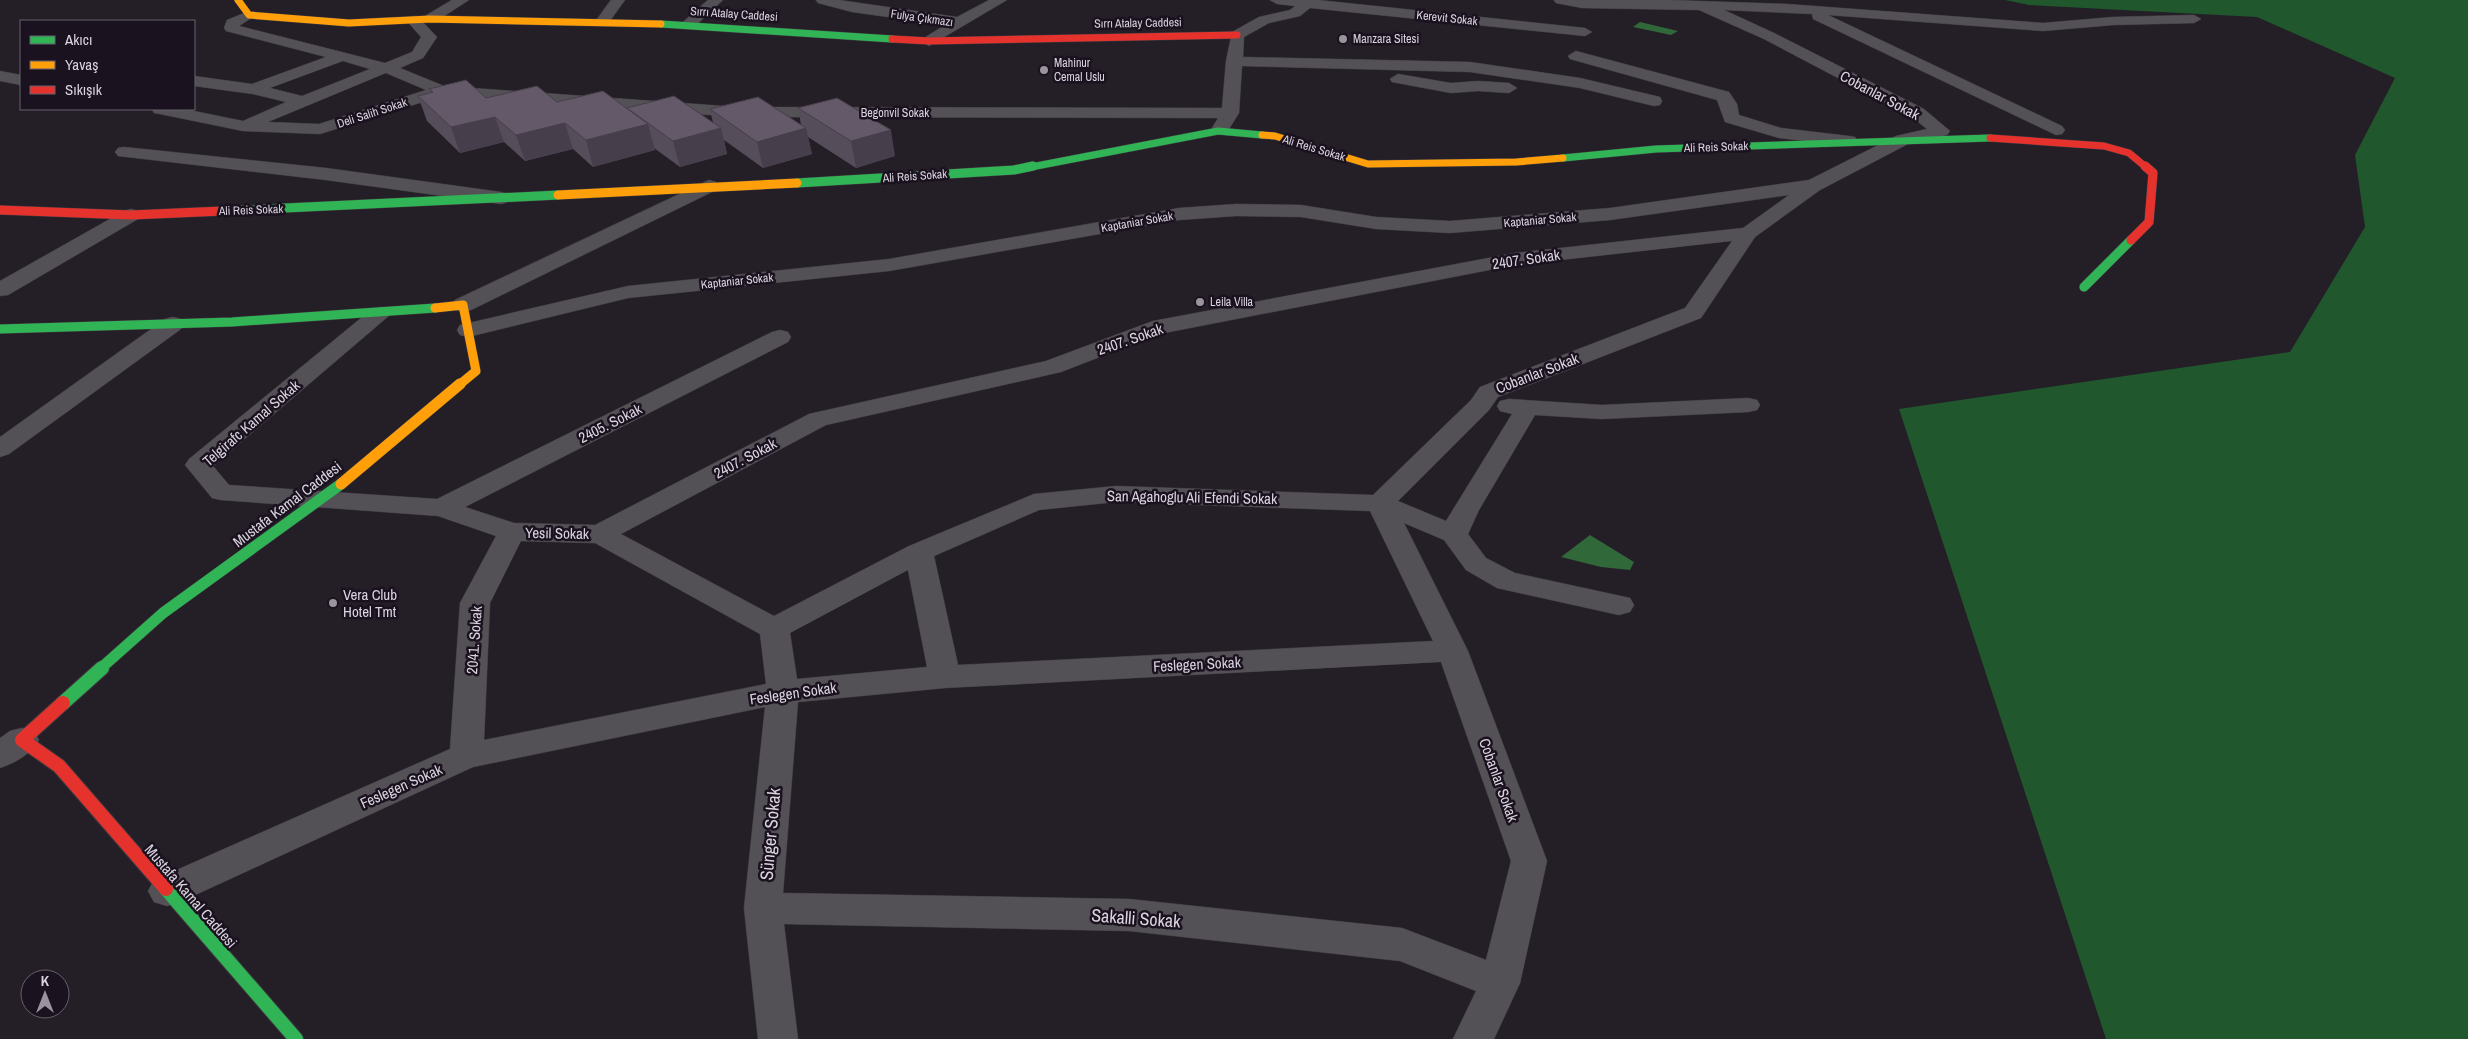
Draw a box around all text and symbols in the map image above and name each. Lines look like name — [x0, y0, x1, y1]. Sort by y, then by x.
street label: Sırrı Atalay Caddesi — [690, 3, 778, 25]
street label: Fulya Çıkmazı — [890, 6, 954, 30]
street label: Kerevit Sokak — [1416, 7, 1478, 29]
street label: Sırrı Atalay Caddesi — [1094, 14, 1182, 32]
legend — [20, 20, 195, 110]
text: Akıcı — [64, 29, 92, 50]
place label: Manzara Sitesi — [1353, 31, 1419, 47]
marker: Manzara Sitesi — [1337, 33, 1349, 45]
text: Yavaş — [65, 54, 98, 75]
place label: Mahinur Cemal Uslu — [1054, 55, 1105, 85]
marker: Mahinur Cemal Uslu — [1038, 64, 1050, 76]
street label: Cobanlar Sokak — [1836, 65, 1924, 125]
text: Sıkışık — [65, 79, 103, 100]
street label: Deli Salih Sokak — [335, 94, 409, 132]
street label: Begonvil Sokak — [861, 105, 929, 121]
street label: Ali Reis Sokak — [1280, 131, 1347, 165]
street label: Ali Reis Sokak — [1682, 138, 1749, 156]
street label: Ali Reis Sokak — [881, 166, 948, 186]
street label: Ali Reis Sokak — [217, 201, 284, 219]
street label: Kaptaniar Sokak — [1100, 208, 1174, 236]
street label: Kaptaniar Sokak — [1503, 209, 1577, 231]
street label: 2407. Sokak — [1491, 244, 1562, 274]
street label: Kaptaniar Sokak — [700, 269, 774, 293]
place label: Leila Villa — [1210, 294, 1254, 310]
marker: Leila Villa — [1194, 296, 1206, 308]
street label: 2407. Sokak — [1094, 318, 1167, 360]
street label: Cobanlar Sokak — [1492, 347, 1582, 398]
street label: Telgirafc Kamal Sokak — [198, 374, 305, 471]
street label: 2405. Sokak — [575, 398, 646, 448]
street label: 2407. Sokak — [710, 432, 781, 483]
street label: Mustafa Kamal Caddesi — [228, 456, 346, 552]
street label: San Agahoglu Ali Efendi Sokak — [1107, 485, 1278, 509]
street label: Yesil Sokak — [525, 522, 590, 544]
place label: Vera Club Hotel Tmt — [343, 584, 397, 622]
marker: Vera Club Hotel Tmt — [327, 597, 339, 609]
street label: 2041. Sokak — [461, 604, 487, 675]
street label: Feslegen Sokak — [1153, 651, 1242, 677]
street label: Feslegen Sokak — [748, 676, 839, 709]
street label: Cobanlar Sokak — [1474, 735, 1524, 826]
street label: Feslegen Sokak — [357, 758, 446, 813]
street label: Sünger Sokak — [754, 786, 787, 881]
street label: Mustafa Kamal Caddesi — [140, 840, 242, 952]
street label: Sakalli Sokak — [1091, 902, 1182, 934]
north arrow — [20, 969, 70, 1019]
text: K — [41, 972, 50, 990]

